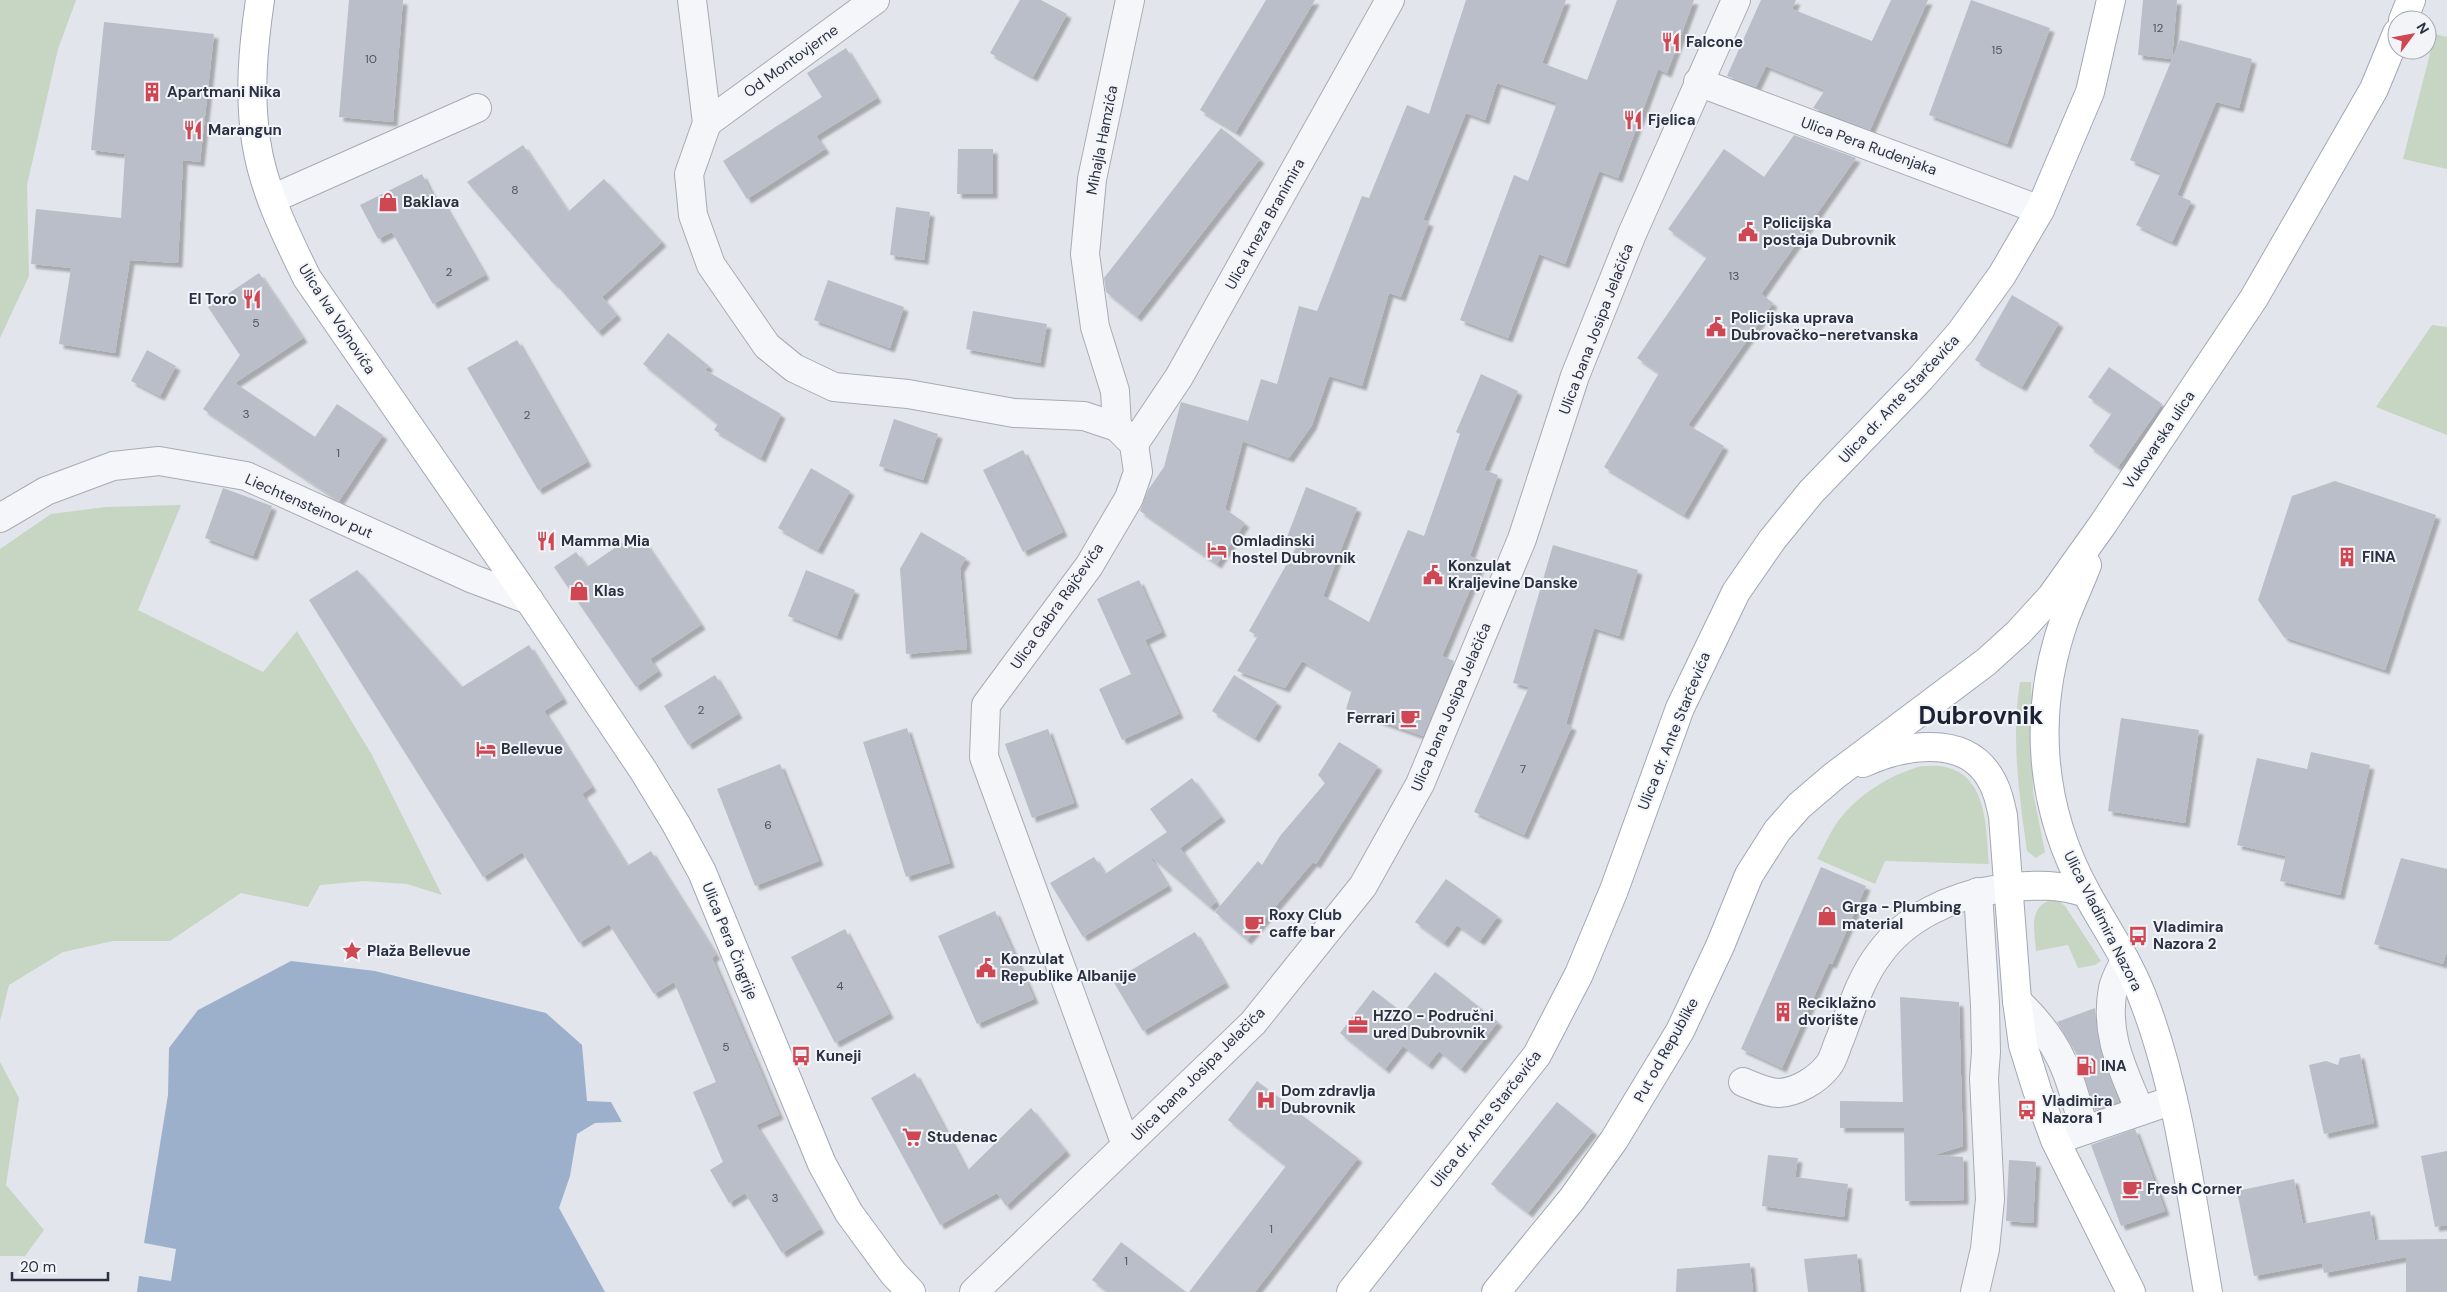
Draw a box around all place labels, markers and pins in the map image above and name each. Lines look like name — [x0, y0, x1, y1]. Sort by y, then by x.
restaurant icon: Falcone — [1660, 31, 1682, 53]
place label: Falcone — [1686, 32, 1743, 52]
building icon: Apartmani Nika — [141, 81, 163, 103]
place label: Apartmani Nika — [167, 82, 281, 102]
restaurant icon: Fjelica — [1622, 109, 1644, 131]
place label: Fjelica — [1648, 110, 1696, 130]
restaurant icon: Marangun — [182, 119, 204, 141]
place label: Marangun — [208, 120, 282, 140]
shop icon: Baklava — [377, 191, 399, 213]
place label: Baklava — [403, 192, 459, 212]
place label: Policijska postaja Dubrovnik — [1763, 213, 1897, 250]
public building icon: Policijska postaja Dubrovnik — [1737, 221, 1759, 243]
restaurant icon: El Toro — [241, 288, 263, 310]
place label: El Toro — [189, 289, 237, 309]
place label: Policijska uprava Dubrovačko-neretvanska — [1731, 308, 1918, 345]
public building icon: Policijska uprava Dubrovačko-neretvanska — [1705, 316, 1727, 338]
restaurant icon: Mamma Mia — [535, 530, 557, 552]
place label: Mamma Mia — [561, 531, 650, 551]
place label: Omladinski hostel Dubrovnik — [1232, 531, 1356, 568]
hotel icon: Omladinski hostel Dubrovnik — [1206, 539, 1228, 561]
building icon: FINA — [2336, 546, 2358, 568]
place label: FINA — [2362, 547, 2396, 567]
place label: Konzulat Kraljevine Danske — [1448, 556, 1578, 593]
public building icon: Konzulat Kraljevine Danske — [1422, 564, 1444, 586]
shop icon: Klas — [568, 580, 590, 602]
place label: Klas — [594, 581, 625, 601]
cafe icon: Ferrari — [1399, 707, 1421, 729]
place label: Ferrari — [1347, 708, 1395, 728]
hotel icon: Bellevue — [475, 738, 497, 760]
place label: Bellevue — [501, 739, 563, 759]
place label: Grga - Plumbing material — [1842, 897, 1962, 934]
place label: Roxy Club caffe bar — [1269, 905, 1342, 942]
shop icon: Grga - Plumbing material — [1816, 905, 1838, 927]
cafe icon: Roxy Club caffe bar — [1243, 913, 1265, 935]
place label: Vladimira Nazora 2 — [2153, 917, 2223, 954]
bus stop icon: Vladimira Nazora 2 — [2127, 925, 2149, 947]
place icon: Plaža Bellevue — [341, 940, 363, 962]
place label: Plaža Bellevue — [367, 941, 471, 961]
place label: Konzulat Republike Albanije — [1001, 949, 1136, 986]
public building icon: Konzulat Republike Albanije — [975, 957, 997, 979]
place label: Reciklažno dvorište — [1798, 993, 1876, 1030]
building icon: Reciklažno dvorište — [1772, 1001, 1794, 1023]
place label: HZZO - Područni ured Dubrovnik — [1373, 1006, 1494, 1043]
office icon: HZZO - Područni ured Dubrovnik — [1347, 1014, 1369, 1036]
bus stop icon: Kuneji — [790, 1045, 812, 1067]
place label: Kuneji — [816, 1046, 861, 1066]
fuel station icon: INA — [2075, 1055, 2097, 1077]
place label: INA — [2101, 1056, 2127, 1076]
place label: Dom zdravlja Dubrovnik — [1281, 1081, 1376, 1118]
hospital icon: Dom zdravlja Dubrovnik — [1255, 1089, 1277, 1111]
place label: Vladimira Nazora 1 — [2042, 1091, 2112, 1128]
bus stop icon: Vladimira Nazora 1 — [2016, 1099, 2038, 1121]
supermarket icon: Studenac — [901, 1126, 923, 1148]
place label: Studenac — [927, 1127, 998, 1147]
cafe icon: Fresh Corner — [2121, 1178, 2143, 1200]
place label: Fresh Corner — [2147, 1179, 2242, 1199]

